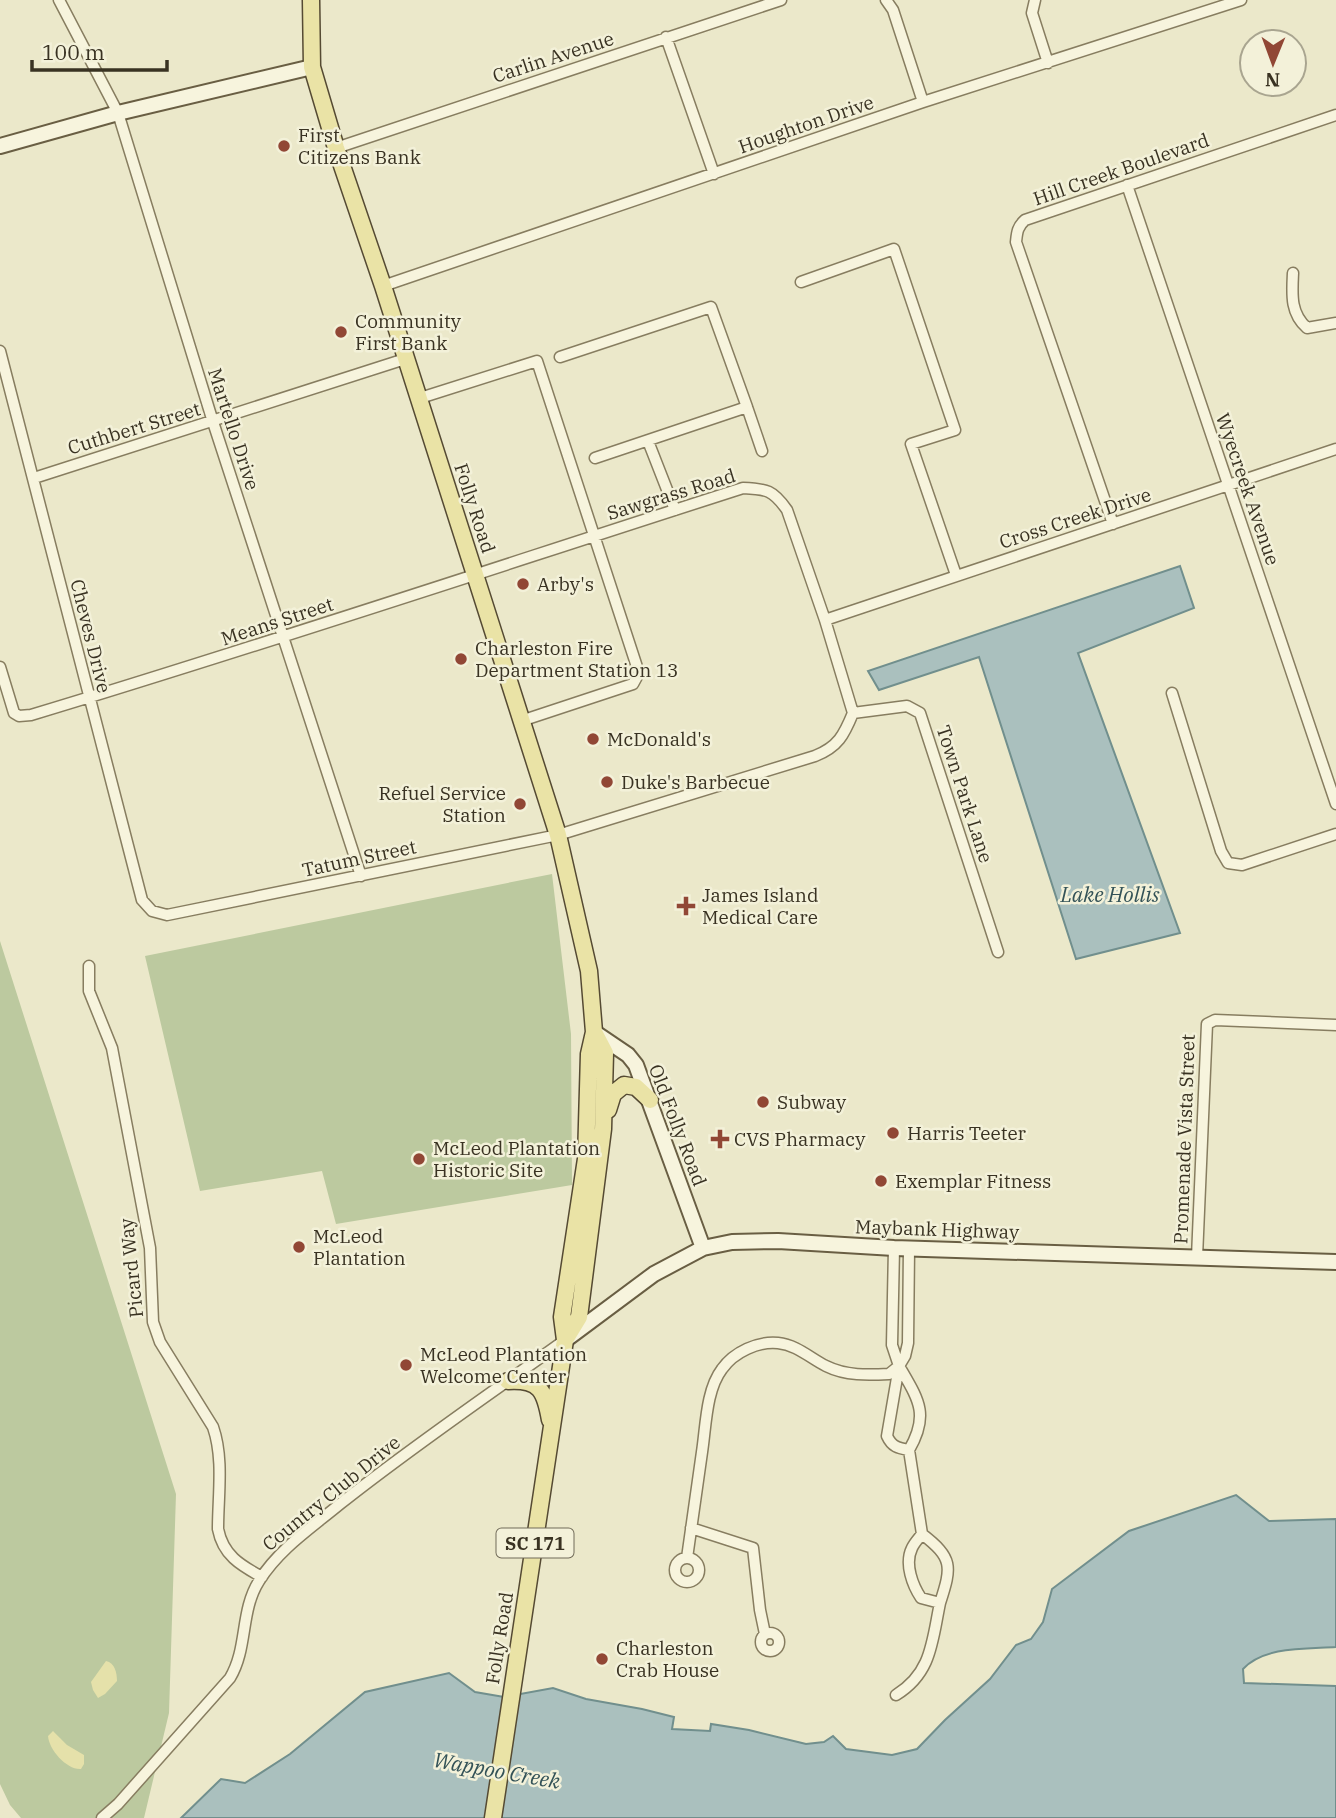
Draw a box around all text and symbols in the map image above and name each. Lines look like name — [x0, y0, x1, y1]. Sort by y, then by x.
street label: Carlin Avenue — [489, 26, 617, 88]
scale bar — [32, 28, 166, 72]
north arrow — [1238, 28, 1308, 98]
text: 100 m — [42, 38, 105, 66]
text: N — [1265, 68, 1280, 92]
street label: Houghton Drive — [735, 90, 877, 158]
place label: First Citizens Bank — [298, 123, 421, 169]
street label: Hill Creek Boulevard — [1030, 128, 1212, 210]
marker: First Citizens Bank — [276, 138, 292, 154]
place label: Community First Bank — [355, 309, 462, 355]
marker: Community First Bank — [333, 324, 349, 340]
street label: Martello Drive — [203, 365, 265, 493]
street label: Cuthbert Street — [65, 396, 204, 460]
street label: Wyecreek Avenue — [1211, 410, 1285, 568]
street label: Folly Road — [449, 460, 501, 556]
street label: Sawgrass Road — [604, 463, 738, 525]
street label: Cross Creek Drive — [996, 482, 1154, 554]
place label: Arby's — [537, 572, 594, 596]
marker: Arby's — [515, 576, 531, 592]
street label: Cheves Drive — [65, 577, 117, 695]
street label: Means Street — [218, 591, 336, 650]
place label: Charleston Fire Department Station 13 — [475, 636, 679, 682]
marker: Charleston Fire Department Station 13 — [453, 651, 469, 667]
street label: Town Park Lane — [931, 722, 999, 866]
place label: McDonald's — [607, 727, 711, 751]
marker: McDonald's — [585, 731, 601, 747]
place label: Duke's Barbecue — [621, 770, 770, 794]
marker: Duke's Barbecue — [599, 774, 615, 790]
place label: Refuel Service Station — [379, 781, 506, 827]
marker: Refuel Service Station — [512, 796, 528, 812]
street label: Tatum Street — [300, 834, 419, 882]
water label: Lake Hollis — [1059, 880, 1160, 908]
place label: James Island Medical Care — [702, 883, 819, 929]
marker: James Island Medical Care — [676, 896, 696, 916]
street label: Promenade Vista Street — [1168, 1033, 1200, 1244]
street label: Old Folly Road — [644, 1061, 712, 1189]
place label: Subway — [777, 1090, 847, 1114]
marker: Subway — [755, 1094, 771, 1110]
place label: Harris Teeter — [907, 1121, 1027, 1145]
marker: Harris Teeter — [885, 1125, 901, 1141]
place label: CVS Pharmacy — [734, 1127, 866, 1151]
marker: CVS Pharmacy — [712, 1131, 728, 1147]
place label: McLeod Plantation Historic Site — [433, 1136, 600, 1182]
marker: McLeod Plantation Historic Site — [411, 1151, 427, 1167]
place label: Exemplar Fitness — [895, 1169, 1051, 1193]
marker: Exemplar Fitness — [873, 1173, 889, 1189]
street label: Maybank Highway — [854, 1214, 1020, 1244]
street label: Picard Way — [114, 1216, 148, 1319]
place label: McLeod Plantation — [313, 1224, 406, 1270]
marker: McLeod Plantation — [291, 1239, 307, 1255]
place label: McLeod Plantation Welcome Center — [420, 1342, 587, 1388]
marker: McLeod Plantation Welcome Center — [398, 1357, 414, 1373]
street label: Country Club Drive — [257, 1430, 405, 1556]
road number: SC 171 — [496, 1528, 574, 1558]
street label: Folly Road — [480, 1590, 518, 1686]
place label: Charleston Crab House — [616, 1636, 719, 1682]
marker: Charleston Crab House — [594, 1651, 610, 1667]
water label: Wappoo Creek — [431, 1745, 563, 1795]

